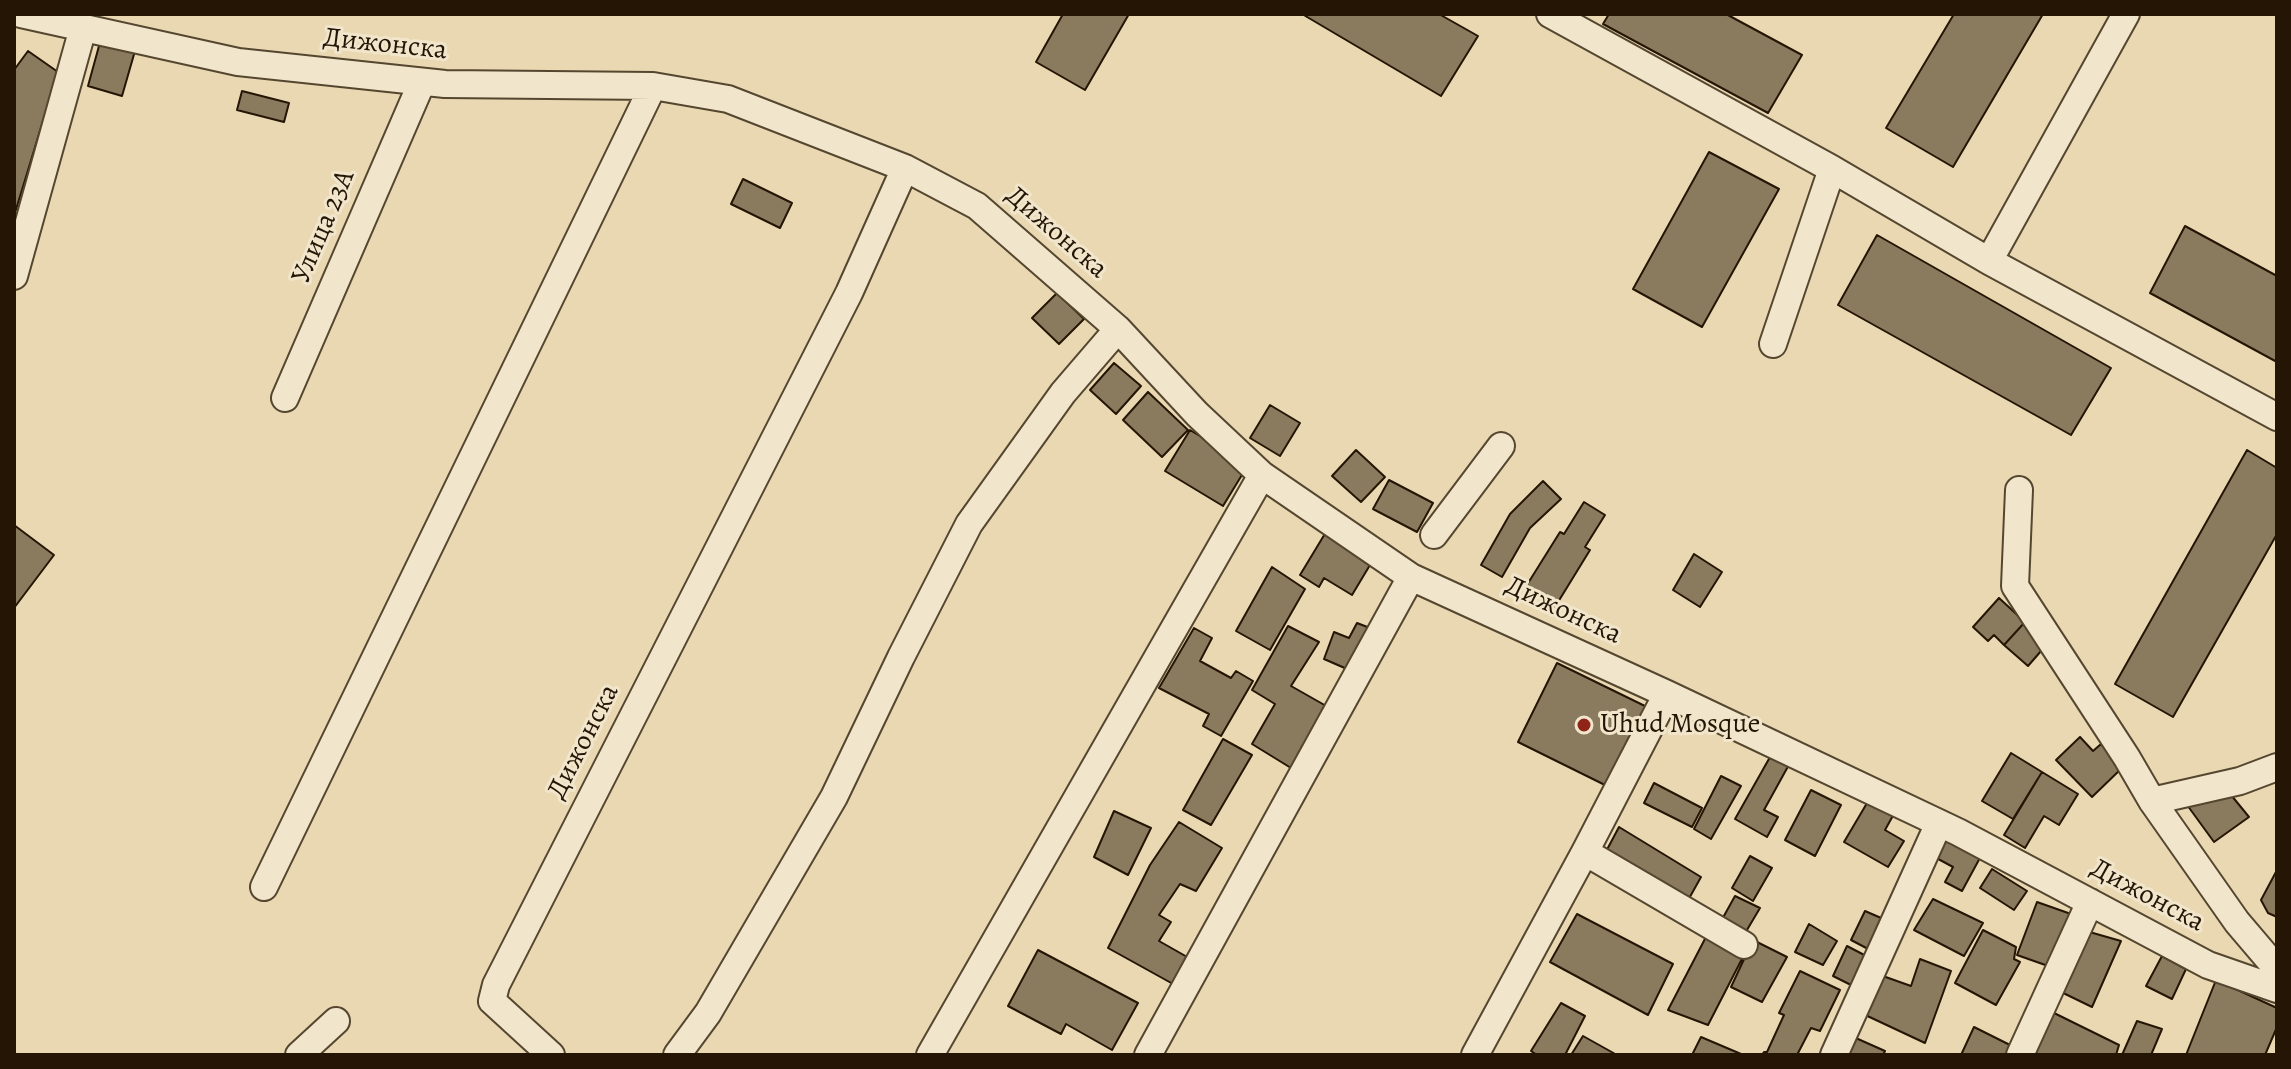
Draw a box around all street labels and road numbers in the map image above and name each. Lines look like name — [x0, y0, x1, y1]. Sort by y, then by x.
street label: Дижонска — [321, 22, 449, 68]
street label: Улица 23А — [285, 165, 363, 289]
street label: Дижонска — [998, 180, 1114, 286]
street label: Дижонска — [1500, 570, 1626, 652]
street label: Дижонска — [541, 679, 627, 805]
street label: Дижонска — [2084, 852, 2210, 940]

